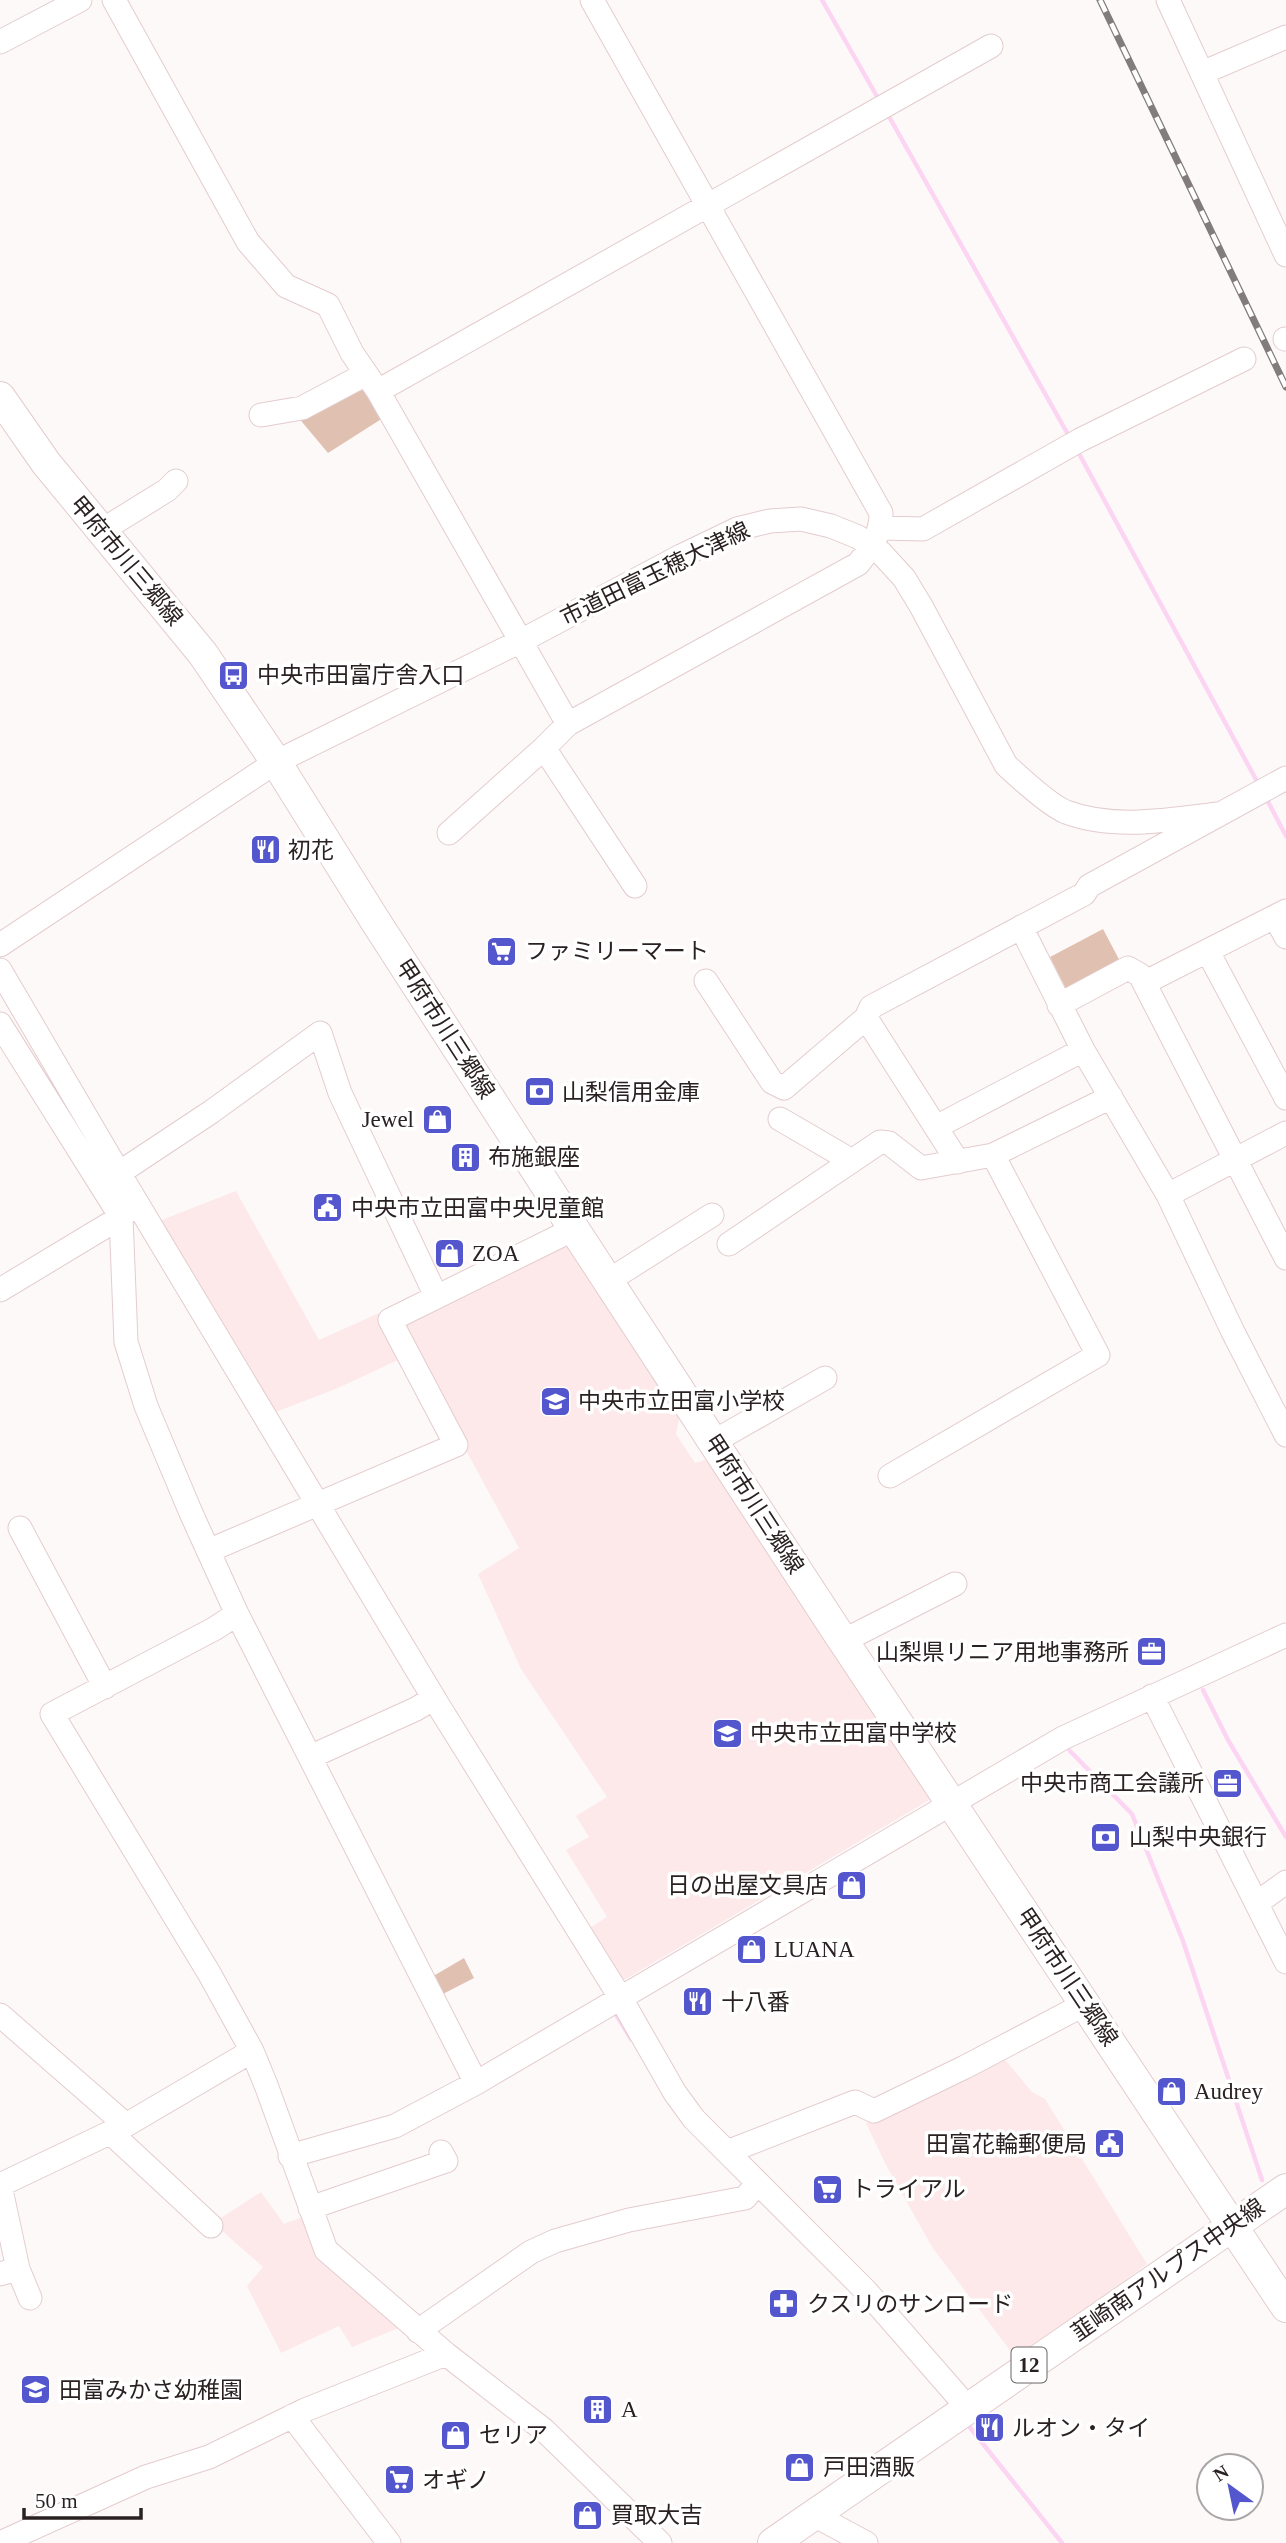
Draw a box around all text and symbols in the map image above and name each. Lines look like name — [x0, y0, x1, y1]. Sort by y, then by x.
street label: 甲府市川三郷線 — [65, 491, 187, 631]
street label: 市道田富玉穂大津線 — [556, 517, 754, 631]
bus stop icon: 中央市田富庁舎入口 — [217, 658, 251, 692]
place label: 中央市田富庁舎入口 — [257, 663, 464, 688]
restaurant icon: 初花 — [248, 833, 282, 867]
place label: 初花 — [288, 838, 334, 863]
supermarket icon: ファミリーマート — [485, 934, 519, 968]
place label: ファミリーマート — [525, 939, 709, 964]
street label: 甲府市川三郷線 — [391, 955, 499, 1103]
bank icon: 山梨信用金庫 — [522, 1075, 556, 1109]
place label: 山梨信用金庫 — [562, 1080, 700, 1105]
shop icon: Jewel — [420, 1102, 454, 1136]
place label: Jewel — [362, 1107, 414, 1132]
building icon: 布施銀座 — [448, 1140, 482, 1174]
place label: 布施銀座 — [488, 1145, 580, 1170]
public building icon: 中央市立田富中央児童館 — [311, 1191, 345, 1225]
place label: 中央市立田富中央児童館 — [351, 1196, 604, 1221]
shop icon: ZOA — [432, 1236, 466, 1270]
place label: ZOA — [472, 1241, 520, 1266]
school or university icon: 中央市立田富小学校 — [538, 1384, 572, 1418]
place label: 中央市立田富小学校 — [578, 1389, 785, 1414]
street label: 甲府市川三郷線 — [700, 1430, 808, 1578]
office icon: 山梨県リニア用地事務所 — [1135, 1635, 1169, 1669]
place label: 山梨県リニア用地事務所 — [876, 1640, 1129, 1665]
school or university icon: 中央市立田富中学校 — [710, 1716, 744, 1750]
place label: 中央市立田富中学校 — [750, 1721, 957, 1746]
office icon: 中央市商工会議所 — [1210, 1766, 1244, 1800]
place label: 中央市商工会議所 — [1020, 1771, 1204, 1796]
bank icon: 山梨中央銀行 — [1089, 1820, 1123, 1854]
place label: 山梨中央銀行 — [1129, 1825, 1267, 1850]
shop icon: 日の出屋文具店 — [834, 1868, 868, 1902]
place label: 日の出屋文具店 — [667, 1873, 828, 1898]
street label: 甲府市川三郷線 — [1012, 1903, 1122, 2051]
shop icon: LUANA — [734, 1932, 768, 1966]
place label: LUANA — [774, 1937, 855, 1962]
restaurant icon: 十八番 — [681, 1985, 715, 2019]
place label: 十八番 — [721, 1990, 790, 2015]
shop icon: Audrey — [1154, 2074, 1188, 2108]
place label: Audrey — [1194, 2079, 1263, 2104]
public building icon: 田富花輪郵便局 — [1093, 2127, 1127, 2161]
place label: 田富花輪郵便局 — [926, 2132, 1087, 2157]
supermarket icon: トライアル — [811, 2172, 845, 2206]
place label: トライアル — [851, 2177, 966, 2202]
street label: 韮崎南アルプス中央線 — [1067, 2194, 1269, 2346]
pharmacy icon: クスリのサンロード — [767, 2287, 801, 2321]
place label: クスリのサンロード — [807, 2292, 1013, 2317]
road number: 12 — [1012, 2348, 1046, 2382]
school or university icon: 田富みかさ幼稚園 — [19, 2373, 53, 2407]
place label: 田富みかさ幼稚園 — [59, 2378, 243, 2403]
building icon: A — [581, 2392, 615, 2426]
place label: A — [621, 2397, 638, 2422]
restaurant icon: ルオン・タイ — [972, 2411, 1006, 2445]
place label: ルオン・タイ — [1012, 2416, 1150, 2441]
shop icon: セリア — [439, 2418, 473, 2452]
place label: セリア — [479, 2423, 548, 2448]
shop icon: 戸田酒販 — [783, 2450, 817, 2484]
north arrow — [1195, 2452, 1265, 2522]
place label: 戸田酒販 — [823, 2455, 915, 2480]
text: N — [1210, 2460, 1233, 2486]
supermarket icon: オギノ — [382, 2463, 416, 2497]
place label: オギノ — [422, 2468, 490, 2493]
scale bar — [24, 2476, 142, 2520]
text: 50 m — [35, 2489, 78, 2513]
shop icon: 買取大吉 — [571, 2498, 605, 2532]
place label: 買取大吉 — [611, 2503, 703, 2528]

